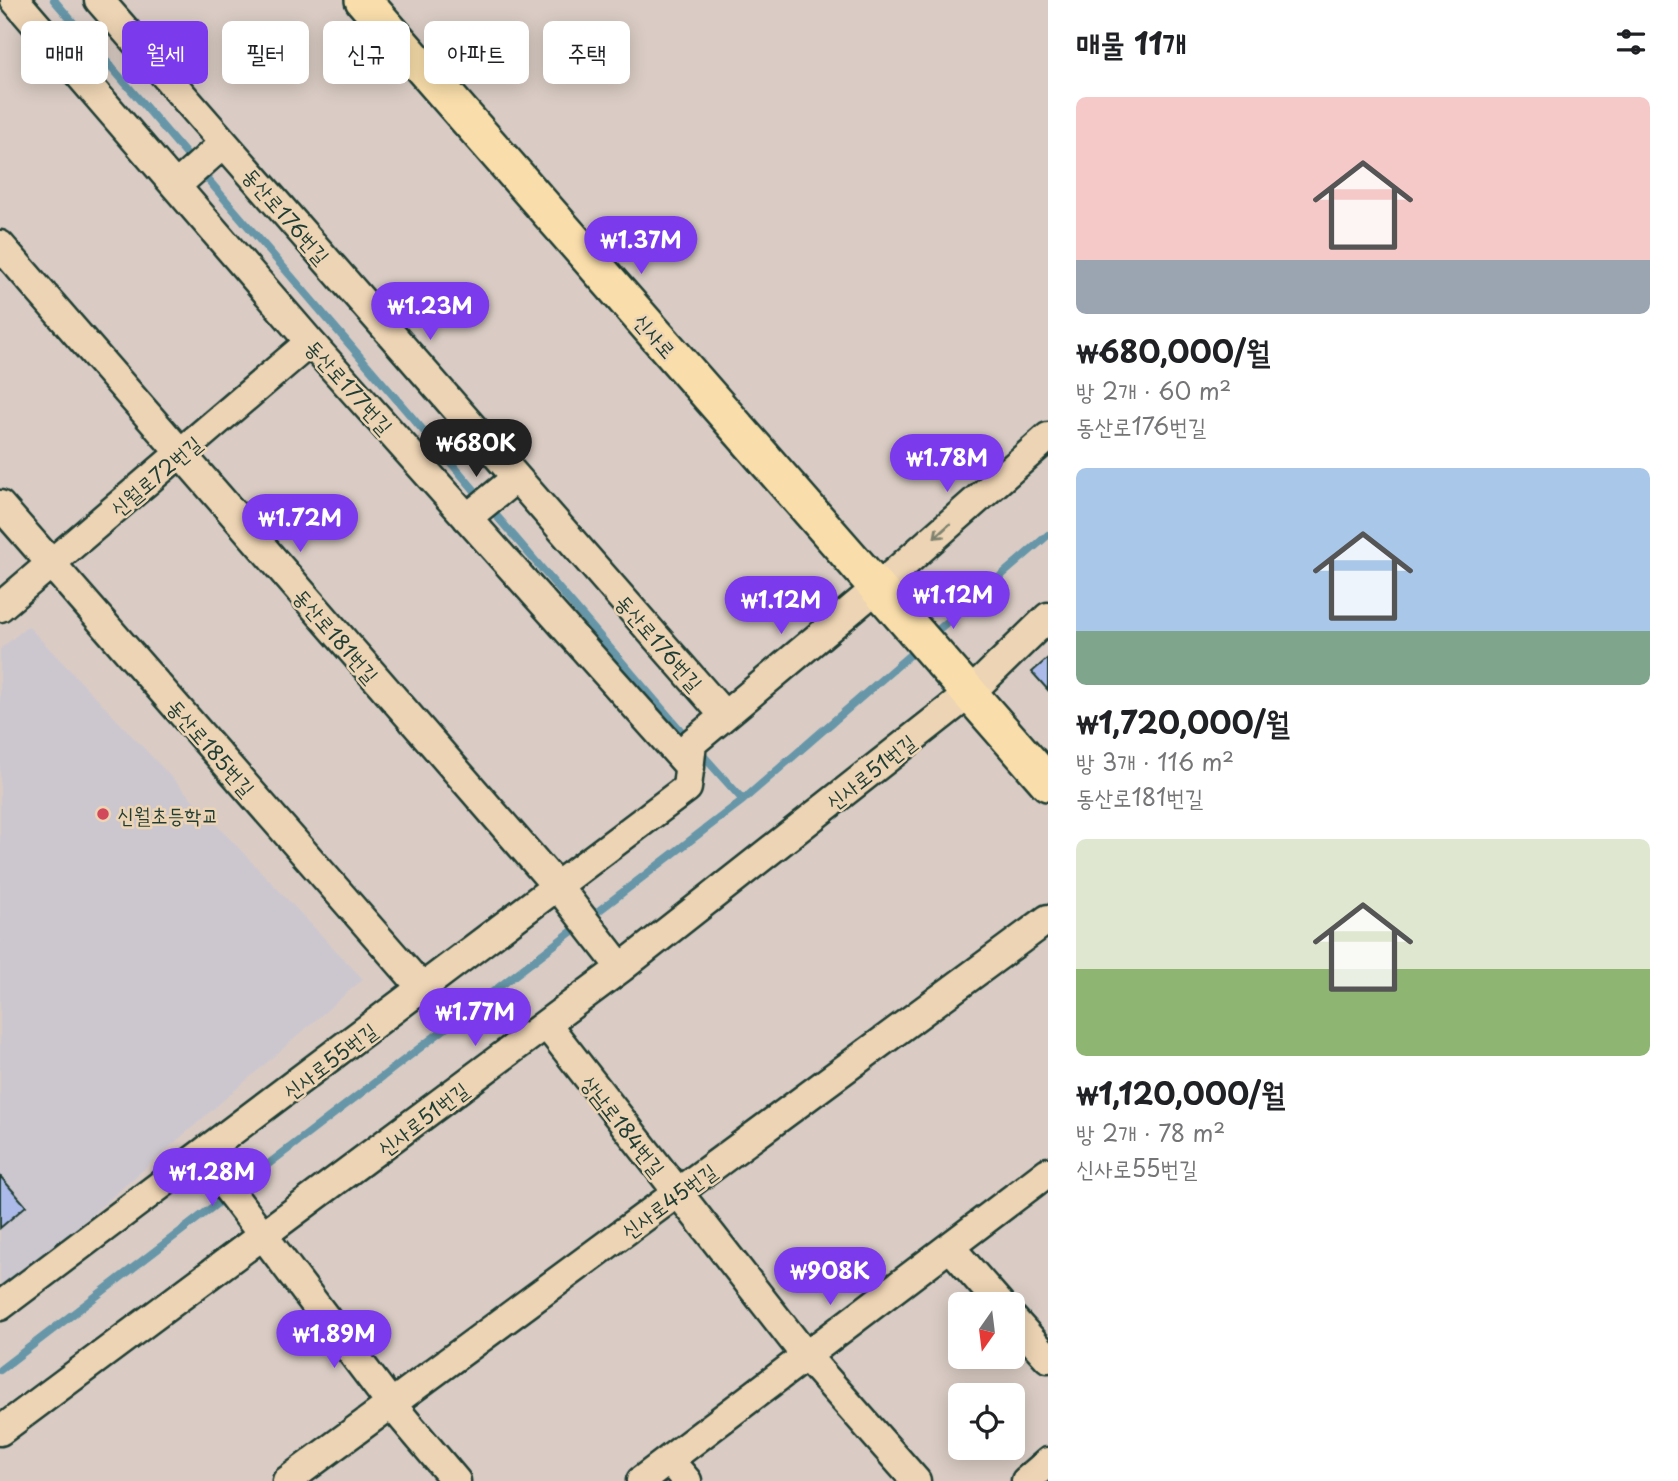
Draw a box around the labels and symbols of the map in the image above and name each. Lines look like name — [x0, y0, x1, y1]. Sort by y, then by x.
street label: 동산로176번길 — [236, 160, 338, 270]
pin: ₩1.37M — [584, 216, 698, 276]
pin: ₩1.23M — [373, 282, 487, 342]
street label: 신사로 — [627, 305, 685, 365]
street label: 동산로177번길 — [299, 332, 401, 441]
pin: ₩680K — [427, 420, 525, 479]
street label: 신월로72번길 — [102, 427, 208, 523]
pin: ₩1.78M — [890, 434, 1004, 494]
pin: ₩1.72M — [243, 494, 357, 554]
one-way arrow — [933, 523, 951, 539]
pin: ₩1.12M — [896, 572, 1010, 631]
pin: ₩1.12M — [724, 576, 838, 636]
street label: 동산로181번길 — [287, 581, 387, 689]
street label: 동산로176번길 — [609, 587, 711, 697]
street label: 동산로185번길 — [161, 691, 263, 803]
street label: 신사로51번길 — [818, 725, 922, 817]
place label: 신월초등학교 — [117, 798, 218, 830]
marker: 신월초등학교 — [95, 806, 111, 822]
pin: ₩1.77M — [418, 988, 532, 1048]
street label: 신사로55번길 — [275, 1014, 383, 1106]
street label: 상남로184번길 — [574, 1067, 674, 1183]
street label: 신사로51번길 — [370, 1073, 474, 1163]
pin: ₩1.28M — [155, 1148, 269, 1208]
street label: 신사로45번길 — [614, 1154, 723, 1246]
pin: ₩908K — [781, 1248, 879, 1307]
north arrow — [948, 1292, 1026, 1368]
pin: ₩1.89M — [277, 1310, 391, 1370]

